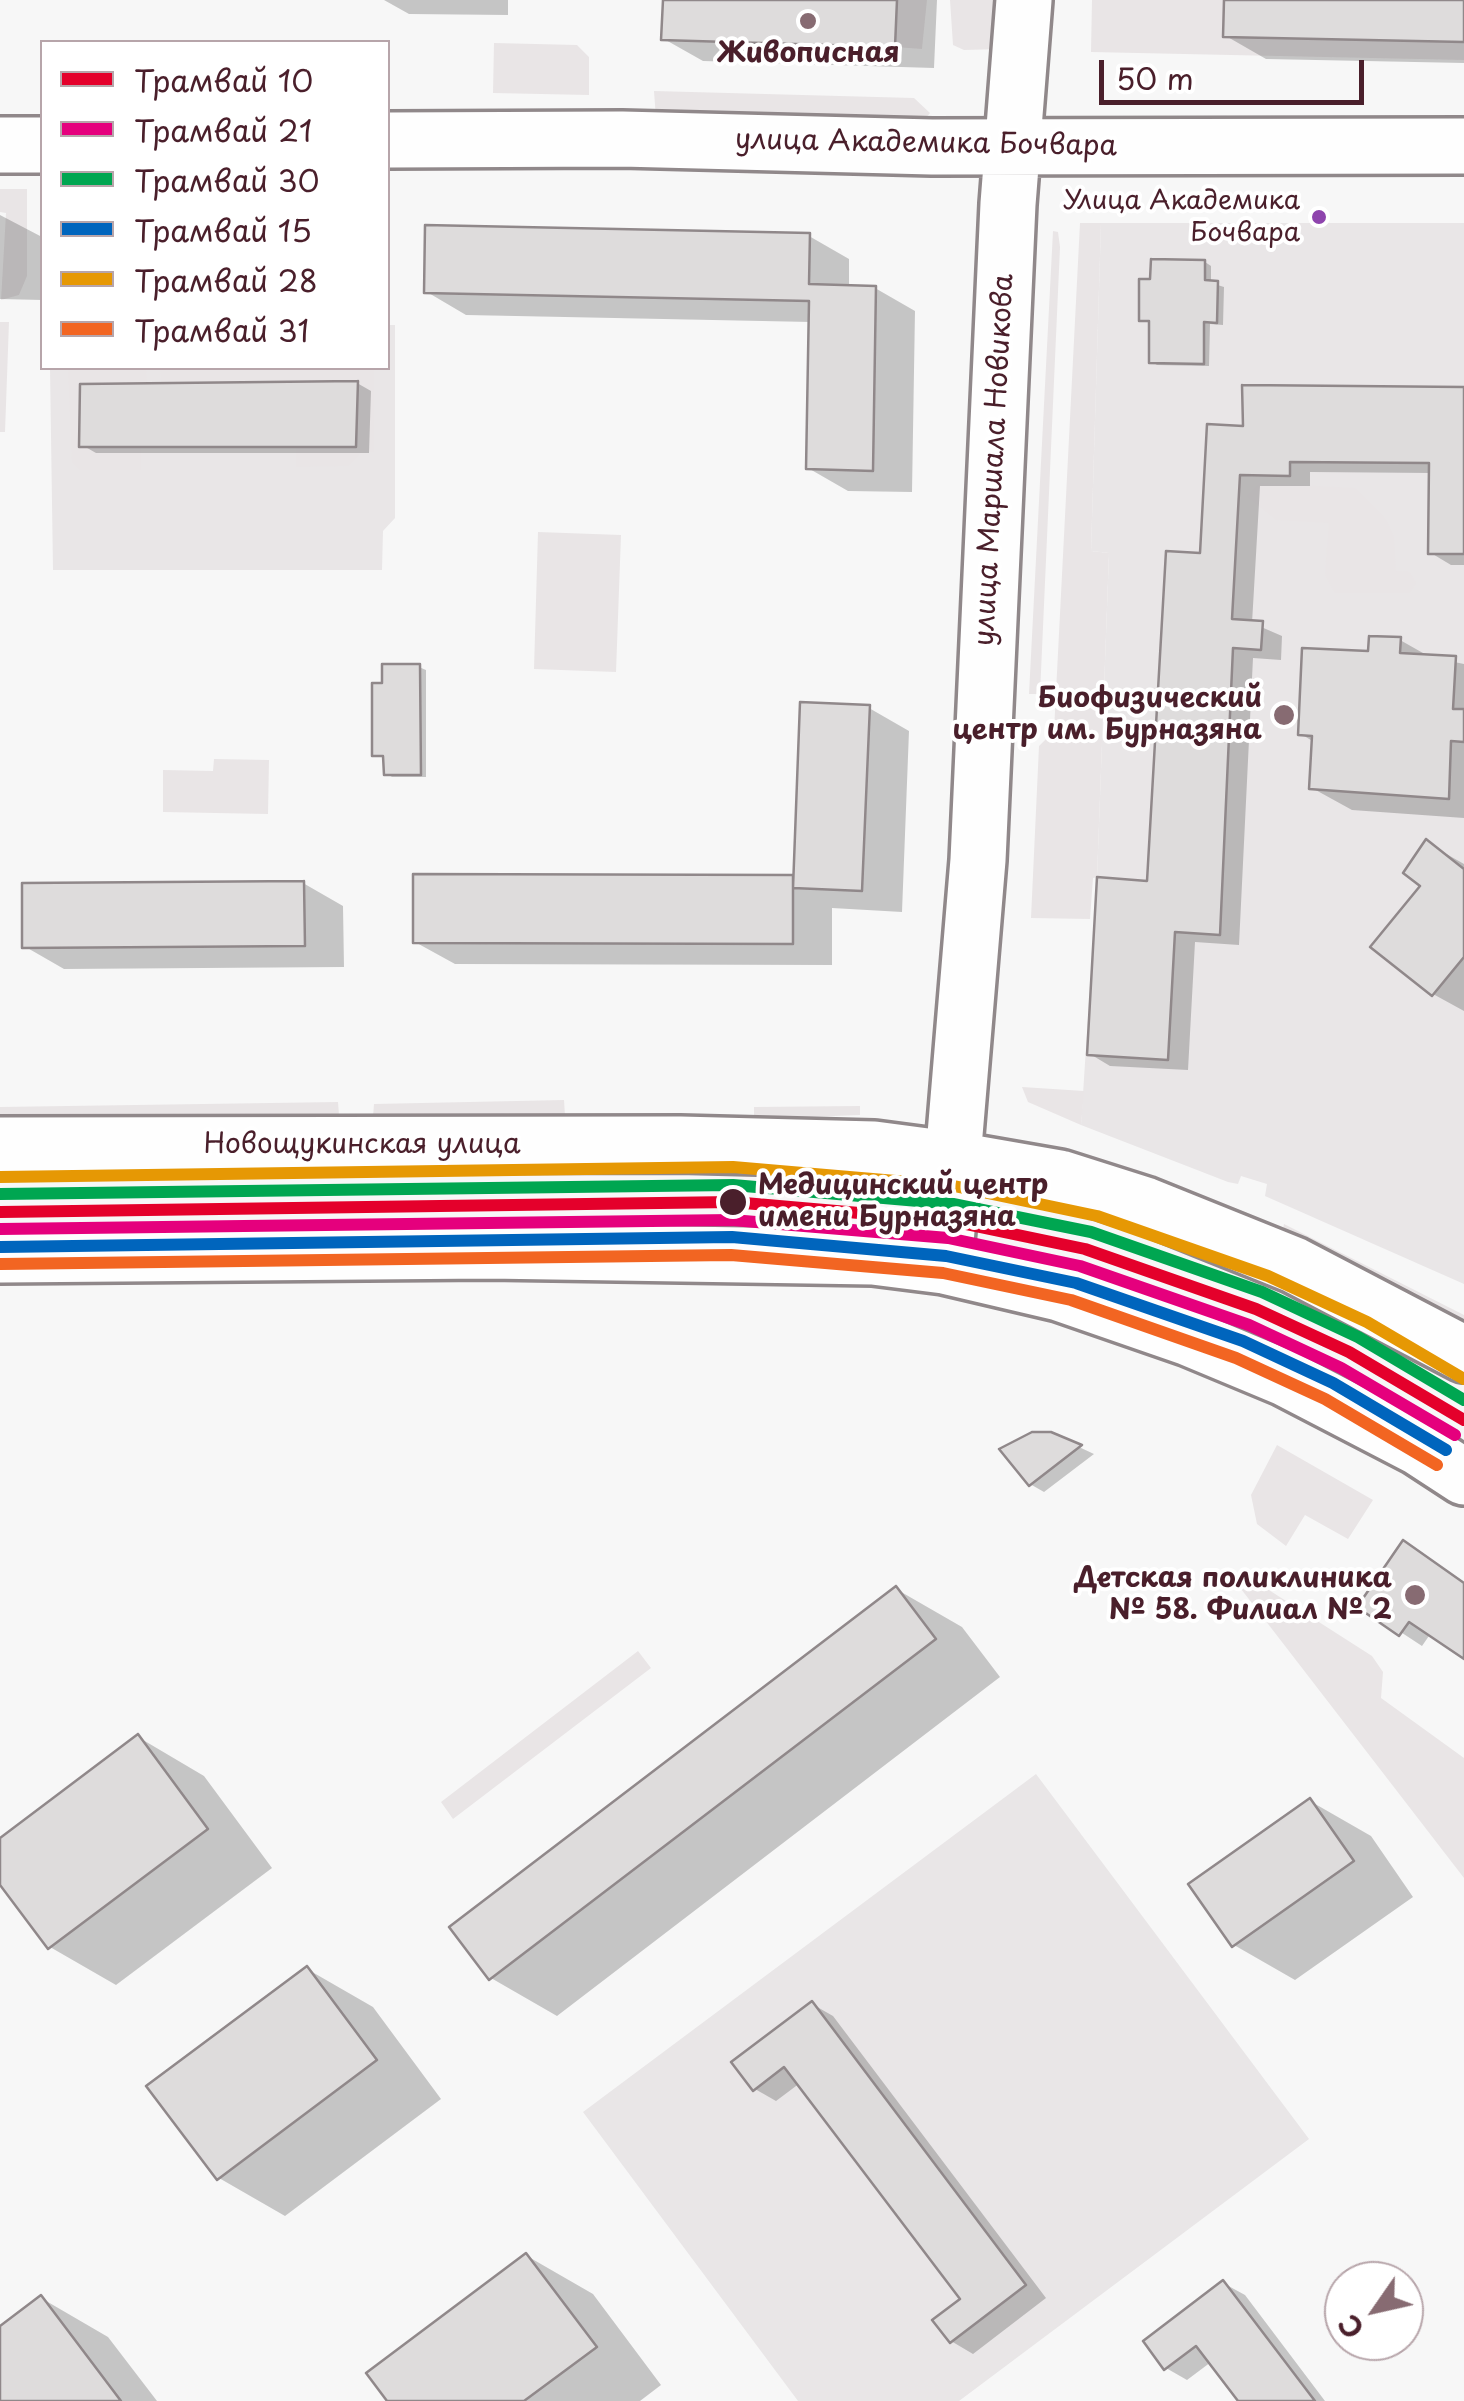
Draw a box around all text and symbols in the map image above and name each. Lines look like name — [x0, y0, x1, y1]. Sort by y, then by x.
marker: Живописная — [797, 10, 819, 32]
place label: Живописная — [716, 37, 900, 71]
legend — [40, 40, 390, 370]
scale bar — [1104, 40, 1369, 102]
text: 50 m — [1116, 55, 1194, 100]
text: Трамвай 10 — [134, 57, 313, 102]
text: Трамвай 21 — [134, 107, 312, 152]
street label: улица Академика Бочвара — [735, 124, 1117, 164]
text: Трамвай 30 — [134, 157, 319, 202]
place label: Улица Академика Бочвара — [1063, 186, 1300, 248]
text: Трамвай 15 — [134, 207, 312, 252]
marker: Улица Академика Бочвара — [1309, 207, 1329, 227]
text: Трамвай 28 — [134, 257, 318, 302]
street label: улица Маршала Новикова — [968, 273, 1022, 647]
text: Трамвай 31 — [134, 307, 309, 352]
place label: Биофизический центр им. Бурназяна — [952, 682, 1262, 748]
marker: Биофизический центр им. Бурназяна — [1271, 702, 1297, 728]
street label: Новощукинская улица — [204, 1128, 520, 1162]
place label: Медицинский центр имени Бурназяна — [758, 1169, 1048, 1235]
marker: Медицинский центр имени Бурназяна — [717, 1186, 749, 1218]
place label: Детская поликлиника № 58. Филиал № 2 — [1075, 1562, 1392, 1628]
marker: Детская поликлиника № 58. Филиал № 2 — [1402, 1582, 1428, 1608]
north arrow — [1324, 2261, 1424, 2361]
text: С — [1327, 2306, 1374, 2348]

